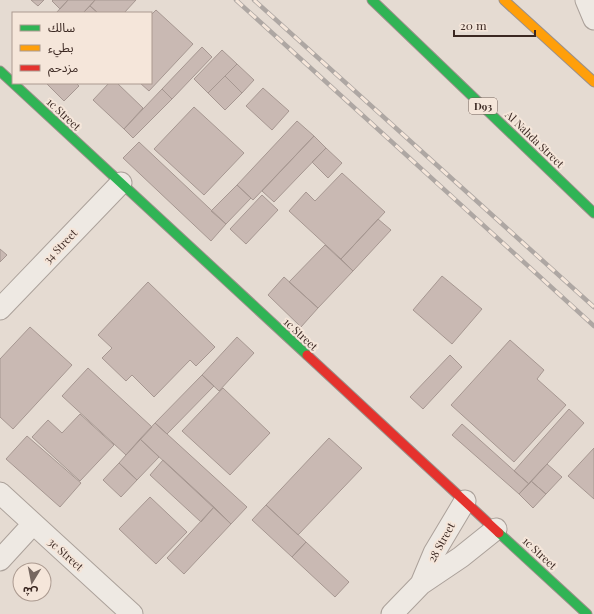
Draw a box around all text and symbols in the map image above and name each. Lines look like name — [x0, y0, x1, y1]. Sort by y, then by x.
legend — [12, 12, 152, 84]
scale bar — [454, 12, 535, 38]
text: 20 m — [460, 17, 487, 33]
text: سالك — [48, 19, 75, 35]
text: بطيء — [48, 39, 74, 58]
text: مزدحم — [48, 59, 78, 77]
street label: 1c Street — [44, 94, 84, 134]
road number: D93 — [469, 98, 497, 114]
street label: Al Nahda Street — [502, 106, 568, 171]
street label: 34 Street — [40, 225, 80, 267]
street label: 1c Street — [281, 314, 321, 354]
street label: 28 Street — [424, 519, 458, 565]
street label: 1c Street — [520, 533, 560, 573]
street label: 3c Street — [45, 534, 87, 574]
north arrow — [12, 562, 52, 602]
text: ش — [21, 584, 39, 601]

